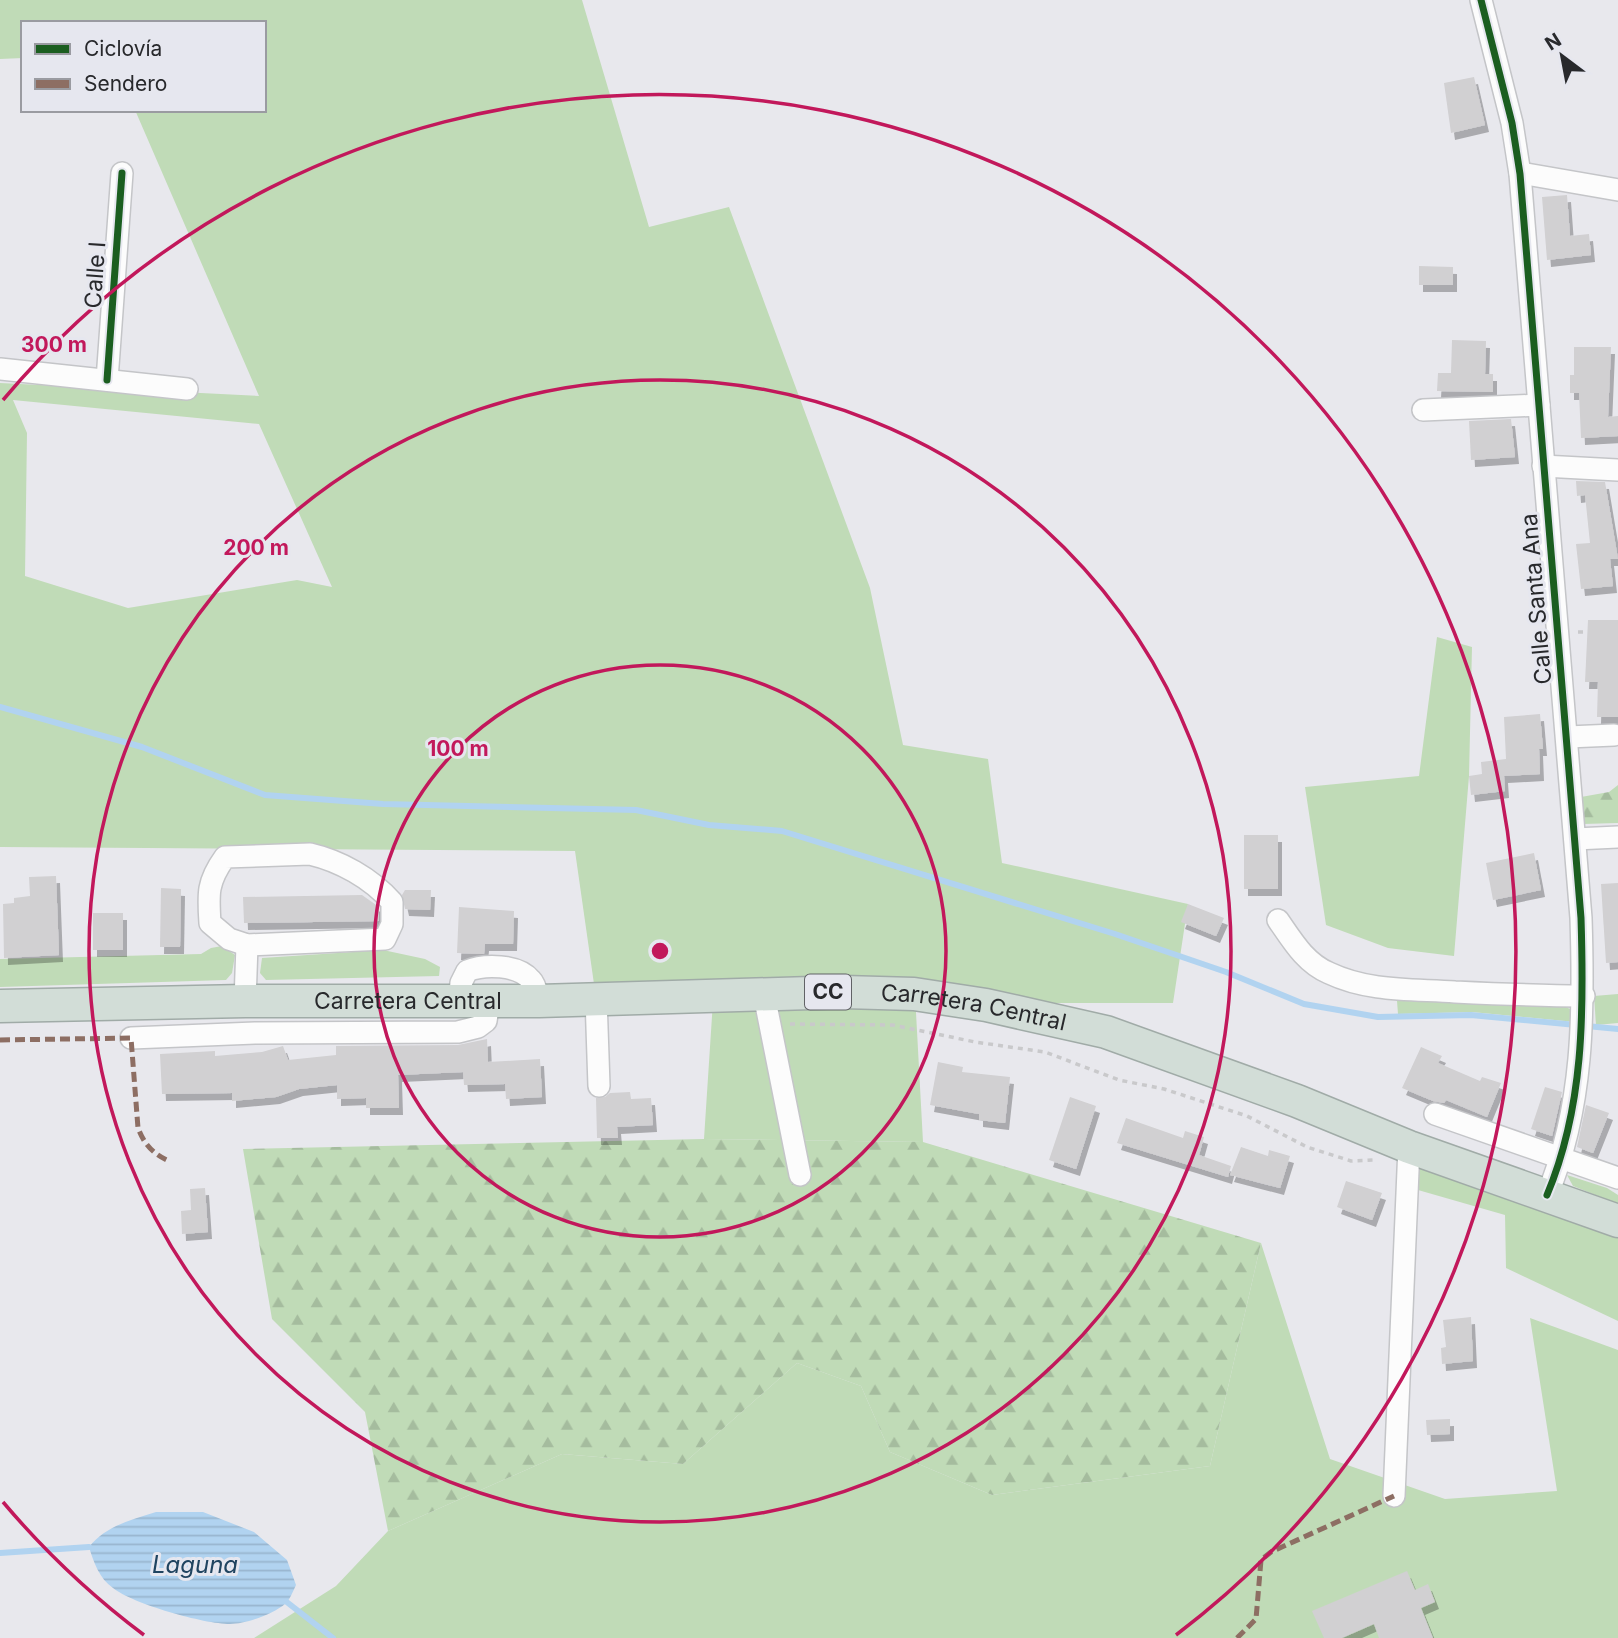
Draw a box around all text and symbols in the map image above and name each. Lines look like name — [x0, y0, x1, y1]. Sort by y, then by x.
legend — [21, 21, 266, 112]
north arrow — [1527, 21, 1597, 91]
text: N — [1541, 28, 1565, 56]
text: Ciclovía — [84, 36, 162, 61]
text: Sendero — [84, 71, 167, 96]
street label: Calle I — [79, 241, 111, 309]
text: 300 m — [21, 332, 87, 357]
street label: Calle Santa Ana — [1515, 512, 1557, 686]
text: 200 m — [223, 535, 289, 560]
text: 100 m — [427, 736, 489, 761]
centre of rings — [648, 939, 672, 963]
road number: CC — [805, 974, 851, 1010]
street label: Carretera Central — [881, 979, 1069, 1037]
street label: Carretera Central — [314, 987, 502, 1015]
water label: Laguna — [152, 1550, 238, 1579]

